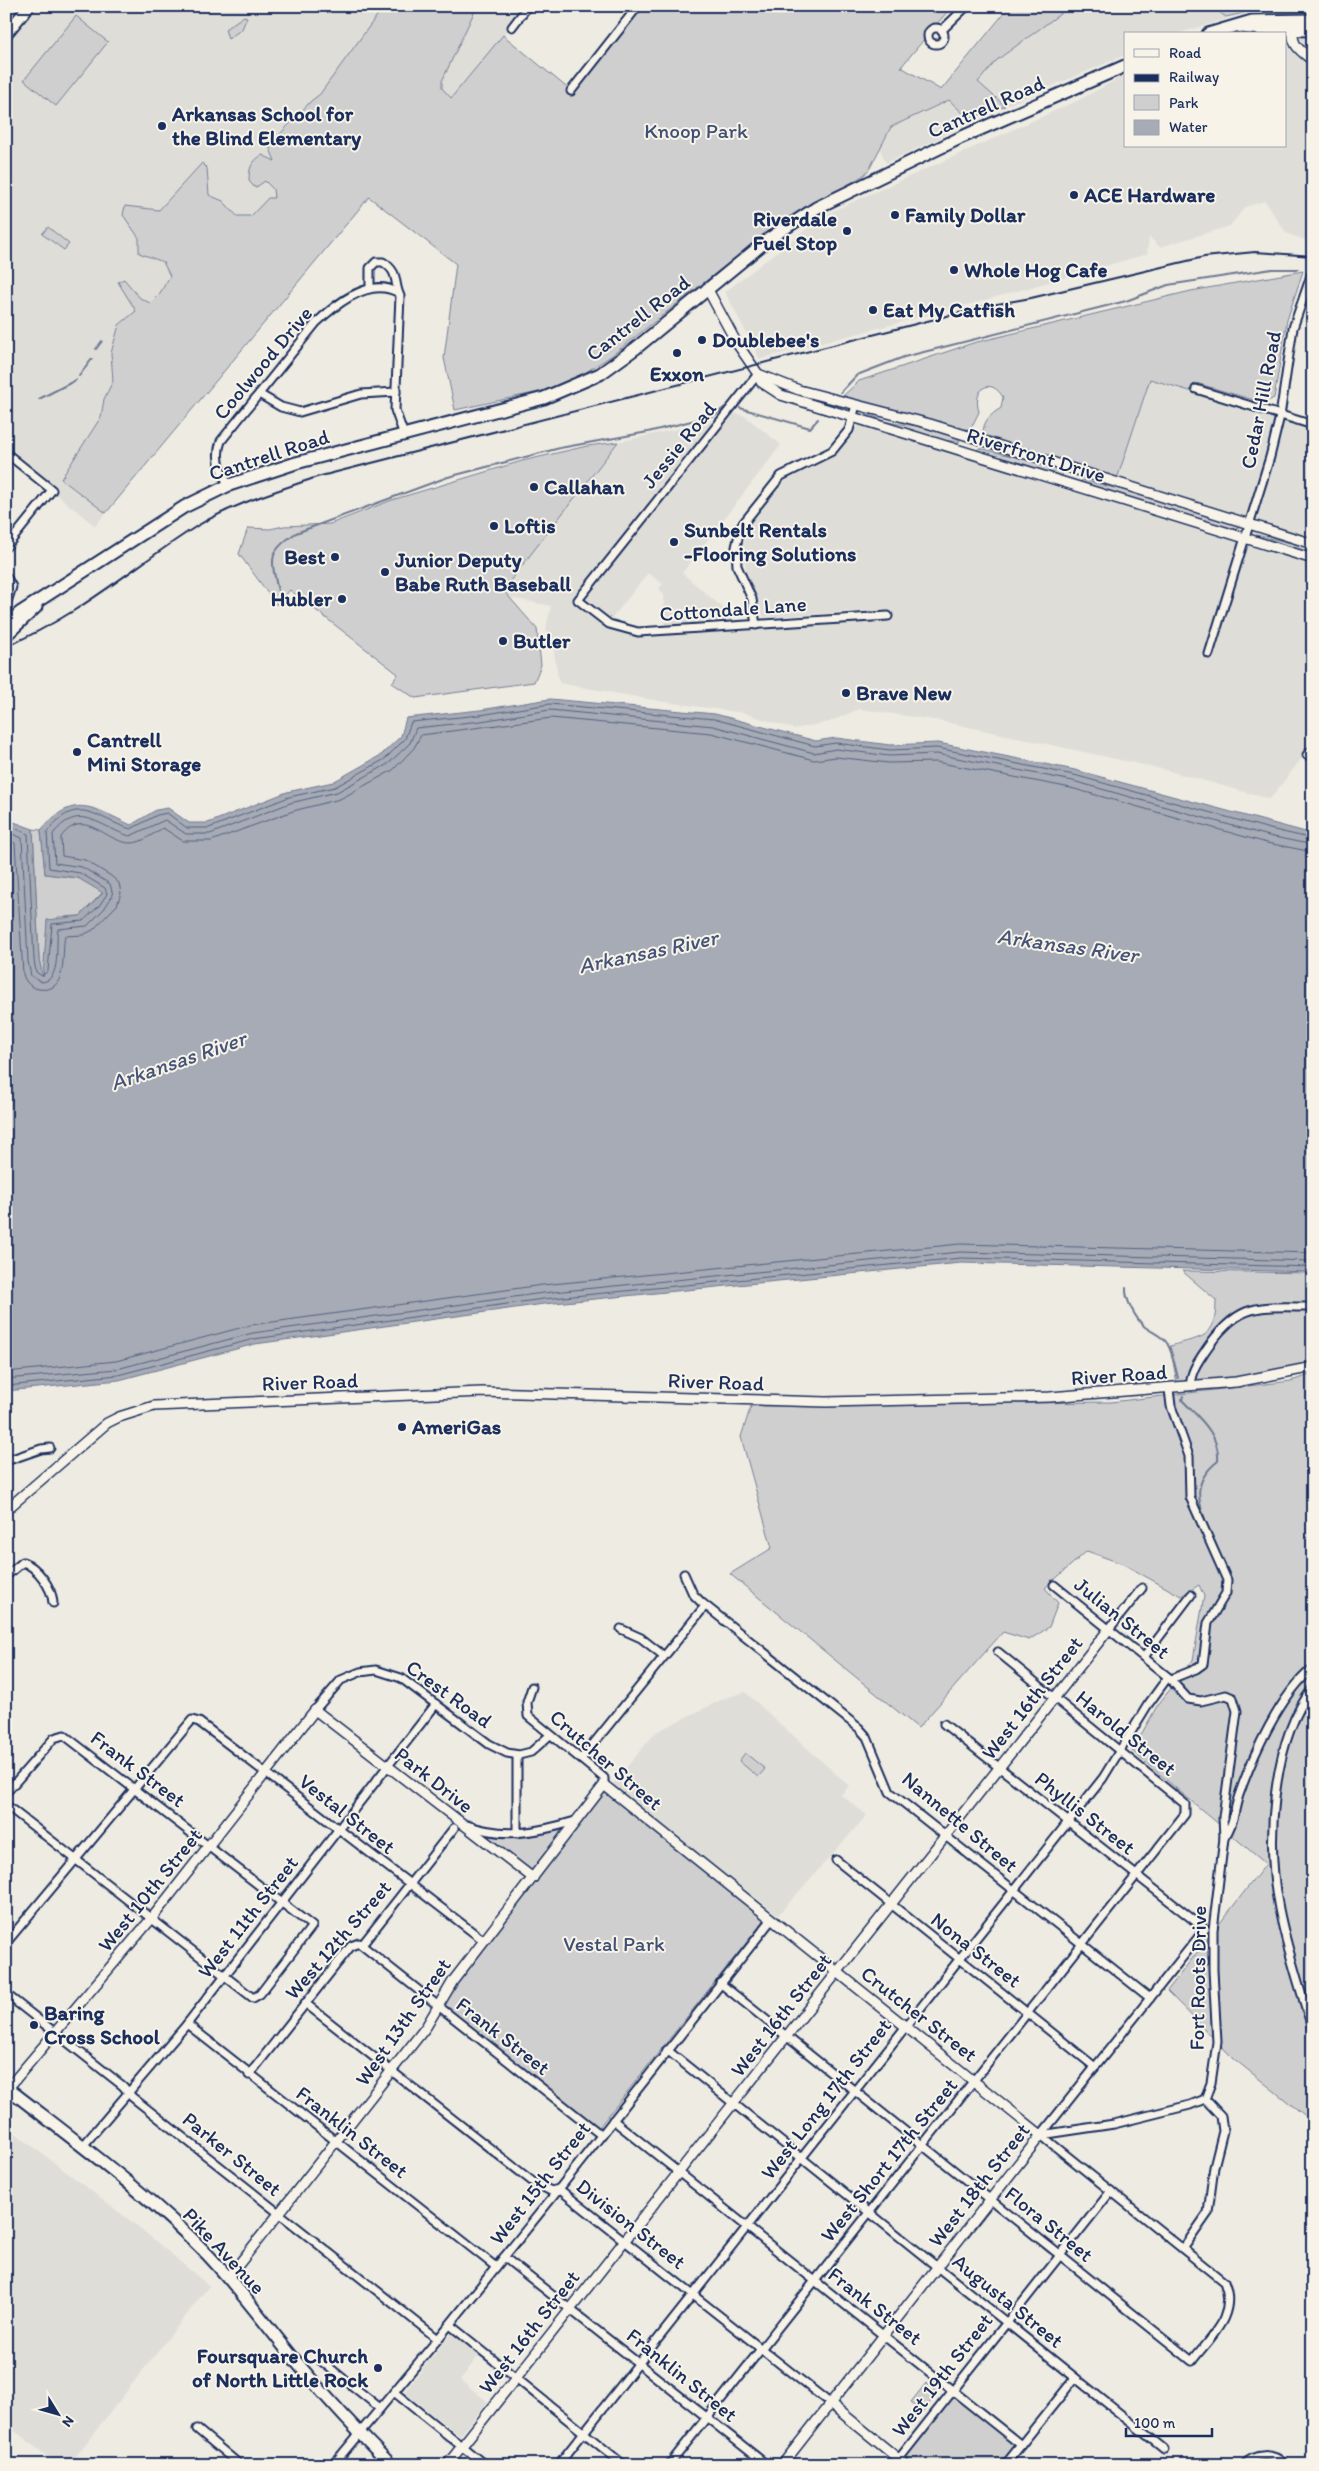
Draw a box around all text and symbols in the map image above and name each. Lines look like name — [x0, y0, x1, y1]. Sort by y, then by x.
legend — [1124, 32, 1286, 148]
text: Road — [1169, 44, 1202, 62]
text: Railway — [1169, 68, 1219, 86]
street label: Cantrell Road — [924, 70, 1048, 143]
text: Park — [1169, 94, 1199, 112]
place label: Arkansas School for the Blind Elementary — [171, 101, 361, 151]
park label: Knoop Park — [644, 118, 748, 143]
text: Water — [1169, 118, 1208, 136]
marker: Arkansas School for the Blind Elementary — [156, 120, 168, 132]
place label: ACE Hardware — [1083, 182, 1215, 207]
marker: ACE Hardware — [1068, 189, 1080, 201]
place label: Family Dollar — [905, 202, 1026, 228]
place label: Riverdale Fuel Stop — [753, 206, 837, 256]
marker: Family Dollar — [889, 209, 901, 221]
marker: Riverdale Fuel Stop — [841, 225, 853, 237]
place label: Whole Hog Cafe — [964, 257, 1108, 283]
marker: Whole Hog Cafe — [948, 264, 960, 276]
street label: Cantrell Road — [581, 269, 695, 366]
place label: Eat My Catfish — [883, 297, 1015, 323]
street label: Coolwood Drive — [208, 301, 317, 424]
marker: Eat My Catfish — [867, 304, 879, 316]
place label: Doublebee's — [712, 327, 819, 352]
street label: Cedar Hill Road — [1235, 329, 1286, 471]
marker: Doublebee's — [696, 334, 708, 346]
marker: Exxon — [671, 347, 683, 359]
place label: Exxon — [650, 361, 704, 386]
street label: Jessie Road — [636, 396, 721, 493]
street label: Riverfront Drive — [964, 422, 1109, 487]
street label: Cantrell Road — [206, 423, 333, 486]
place label: Callahan — [544, 474, 625, 499]
marker: Callahan — [528, 481, 540, 493]
place label: Loftis — [504, 513, 556, 538]
place label: Sunbelt Rentals -Flooring Solutions — [684, 517, 856, 567]
marker: Loftis — [488, 520, 500, 532]
marker: Sunbelt Rentals -Flooring Solutions — [668, 536, 680, 548]
place label: Best — [284, 544, 325, 569]
place label: Junior Deputy Babe Ruth Baseball — [394, 547, 572, 596]
marker: Best — [329, 551, 341, 563]
marker: Junior Deputy Babe Ruth Baseball — [379, 566, 391, 578]
place label: Hubler — [271, 586, 333, 611]
street label: Cottondale Lane — [659, 591, 807, 626]
marker: Hubler — [336, 593, 348, 605]
place label: Butler — [513, 628, 571, 653]
marker: Butler — [497, 635, 509, 647]
place label: Brave New — [856, 680, 953, 705]
marker: Brave New — [840, 687, 852, 699]
place label: Cantrell Mini Storage — [87, 727, 201, 777]
marker: Cantrell Mini Storage — [71, 746, 83, 758]
water label: Arkansas River — [996, 922, 1142, 969]
water label: Arkansas River — [576, 923, 722, 979]
water label: Arkansas River — [107, 1024, 252, 1096]
street label: River Road — [1070, 1359, 1169, 1390]
street label: River Road — [261, 1367, 359, 1396]
street label: River Road — [667, 1367, 765, 1396]
place label: AmeriGas — [411, 1414, 501, 1439]
marker: AmeriGas — [396, 1421, 408, 1433]
street label: Julian Street — [1069, 1571, 1175, 1664]
street label: West 16th Street — [976, 1631, 1088, 1764]
street label: Crest Road — [402, 1654, 497, 1733]
street label: Harold Street — [1071, 1684, 1182, 1781]
street label: Crutcher Street — [545, 1704, 668, 1815]
street label: Frank Street — [86, 1725, 191, 1812]
street label: Park Drive — [390, 1741, 479, 1818]
street label: Nannette Street — [897, 1766, 1024, 1878]
street label: Phyllis Street — [1030, 1766, 1141, 1860]
street label: Vestal Street — [294, 1768, 401, 1859]
street label: West 10th Street — [92, 1823, 207, 1956]
street label: West 11th Street — [192, 1850, 303, 1983]
street label: West 12th Street — [279, 1875, 396, 2004]
street label: Fort Roots Drive — [1184, 1905, 1211, 2051]
street label: Nona Street — [926, 1907, 1027, 1993]
park label: Vestal Park — [563, 1931, 665, 1956]
street label: West 16th Street — [725, 1948, 837, 2081]
street label: West 13th Street — [349, 1953, 456, 2090]
street label: Crutcher Street — [856, 1960, 983, 2067]
street label: Frank Street — [451, 1991, 555, 2080]
place label: Baring Cross School — [44, 2000, 161, 2049]
street label: West Long 17th Street — [755, 2013, 896, 2184]
marker: Baring Cross School — [28, 2019, 40, 2031]
street label: West Short 17th Street — [815, 2073, 962, 2247]
street label: Franklin Street — [291, 2080, 413, 2183]
street label: Parker Street — [178, 2106, 287, 2201]
street label: West 15th Street — [484, 2116, 596, 2249]
street label: West 18th Street — [923, 2118, 1035, 2252]
street label: Division Street — [572, 2173, 691, 2274]
street label: Flora Street — [1000, 2180, 1099, 2267]
street label: Pike Avenue — [178, 2202, 271, 2299]
street label: Augusta Street — [948, 2248, 1069, 2353]
street label: Frank Street — [823, 2261, 927, 2350]
street label: West 16th Street — [473, 2265, 585, 2398]
street label: West 19th Street — [886, 2308, 998, 2441]
street label: Franklin Street — [622, 2322, 743, 2427]
place label: Foursquare Church of North Little Rock — [192, 2343, 369, 2392]
marker: Foursquare Church of North Little Rock — [372, 2362, 384, 2374]
north arrow — [32, 2388, 82, 2438]
scale bar — [1126, 2406, 1213, 2438]
text: N — [58, 2413, 78, 2430]
text: 100 m — [1134, 2414, 1176, 2432]

